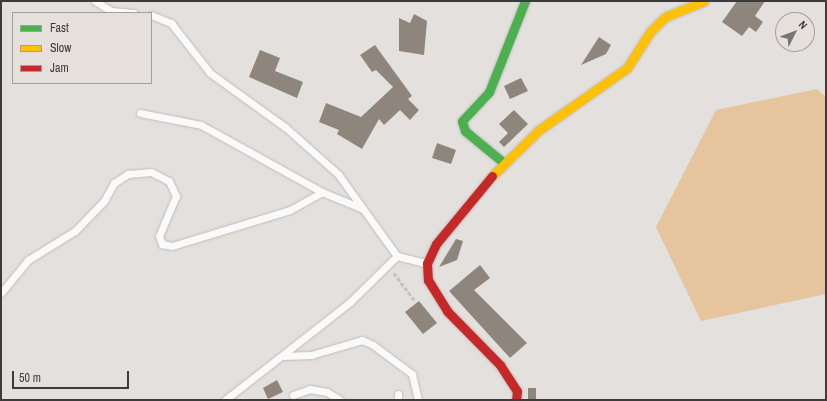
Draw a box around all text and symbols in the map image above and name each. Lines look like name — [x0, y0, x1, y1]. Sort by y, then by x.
legend — [12, 12, 152, 84]
north arrow — [775, 12, 815, 52]
text: N — [796, 18, 811, 32]
text: Fast — [50, 20, 69, 36]
text: Slow — [50, 40, 71, 56]
text: Jam — [50, 60, 69, 76]
scale bar — [14, 363, 131, 389]
text: 50 m — [19, 370, 41, 386]

